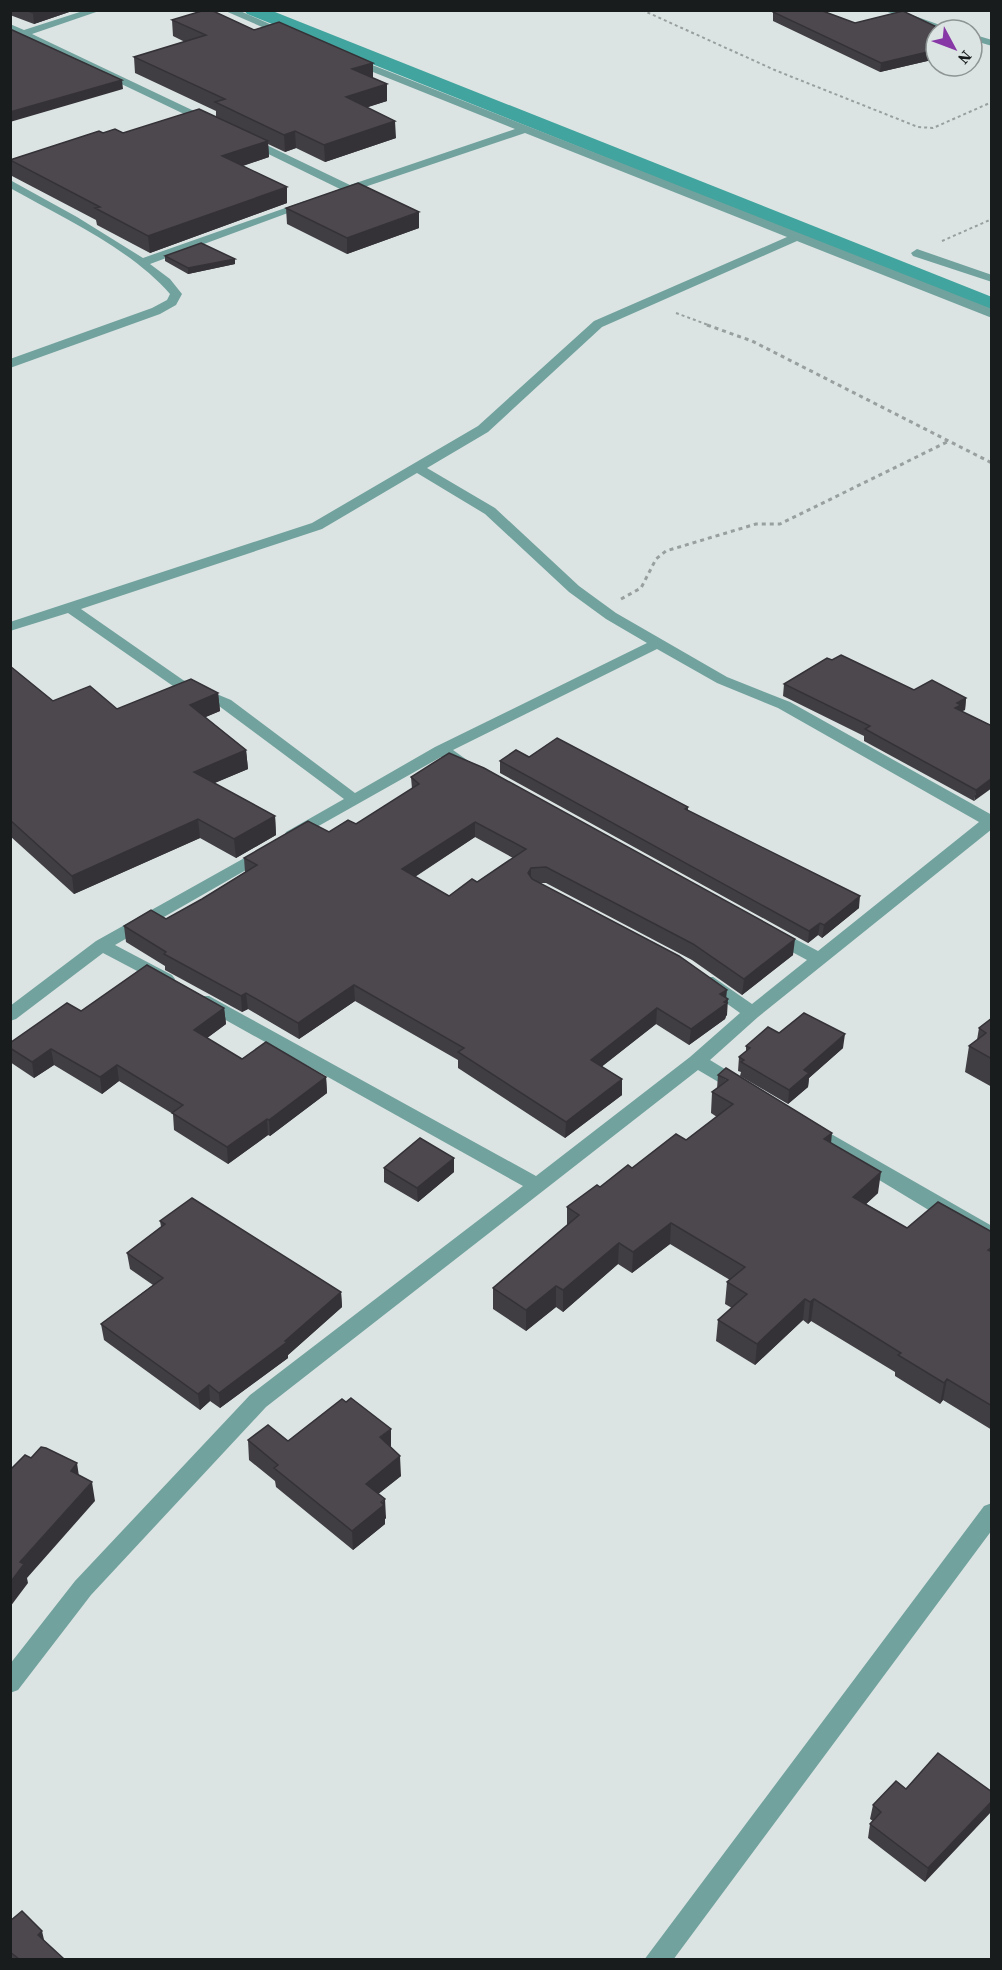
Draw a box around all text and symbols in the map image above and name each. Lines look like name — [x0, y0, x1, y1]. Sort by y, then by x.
north arrow — [924, 18, 984, 78]
text: N — [953, 46, 977, 70]

